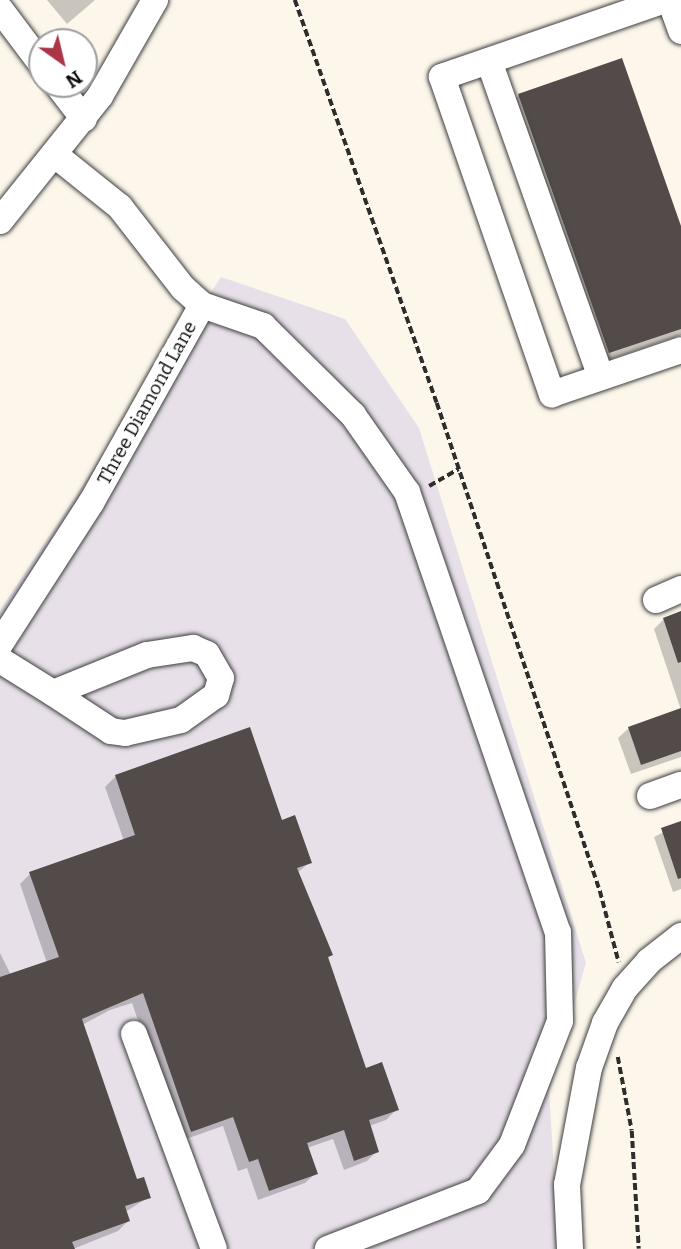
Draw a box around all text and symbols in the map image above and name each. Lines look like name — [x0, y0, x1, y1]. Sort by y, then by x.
north arrow — [28, 28, 98, 98]
text: N — [61, 66, 86, 93]
street label: Three Diamond Lane — [93, 317, 201, 489]

